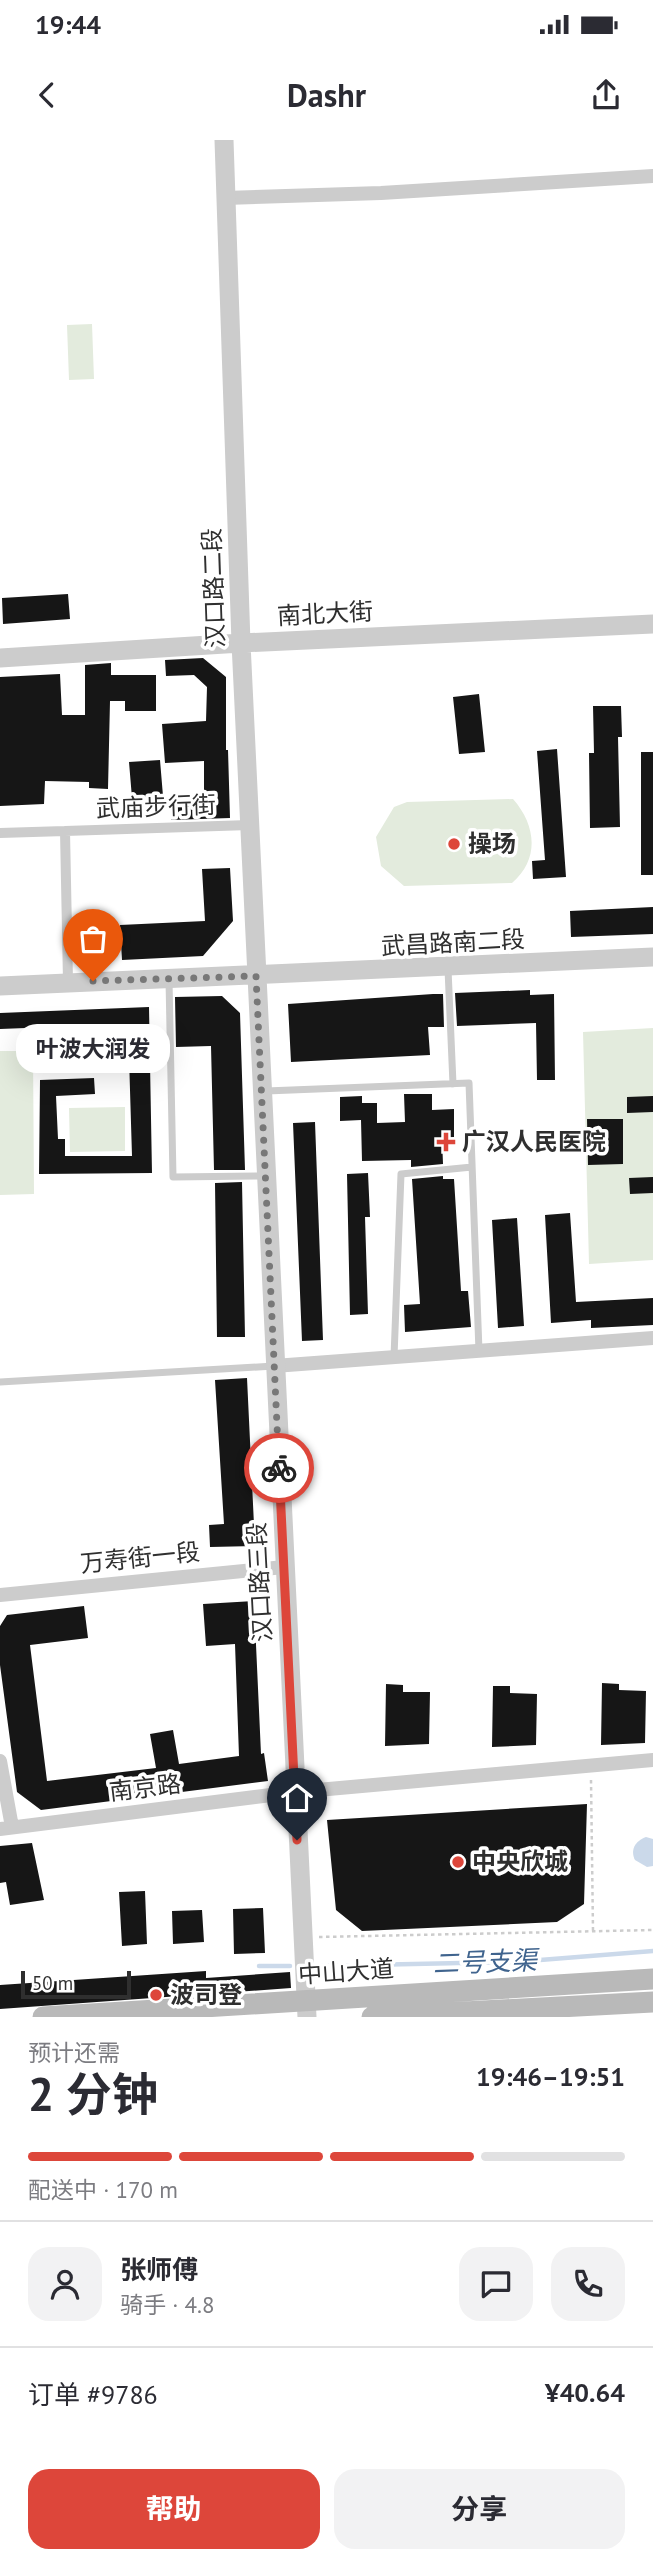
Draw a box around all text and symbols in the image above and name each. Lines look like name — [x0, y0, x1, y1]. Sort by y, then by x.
text: 19:44 — [35, 8, 101, 41]
text: Dashr — [287, 74, 366, 116]
icon: back — [28, 76, 66, 114]
icon: share — [587, 76, 625, 114]
street label: 汉口路二段 — [196, 528, 231, 649]
street label: 南北大街 — [276, 596, 374, 631]
street label: 武庙步行街 — [95, 789, 216, 824]
place label: 操场 — [468, 828, 516, 859]
marker: 操场 — [446, 836, 462, 852]
pin — [63, 909, 123, 981]
icon: bag — [74, 920, 112, 958]
street label: 武昌路南二段 — [380, 923, 526, 962]
callout: 叶波大润发 — [16, 1023, 170, 1072]
text: 叶波大润发 — [36, 1034, 151, 1063]
place label: 广汉人民医院 — [462, 1126, 606, 1157]
marker: 广汉人民医院 — [436, 1132, 456, 1152]
courier — [244, 1433, 314, 1503]
icon: bike — [260, 1449, 298, 1487]
street label: 汉口路三段 — [241, 1521, 278, 1643]
street label: 万寿街一段 — [79, 1536, 201, 1579]
street label: 南京路 — [107, 1768, 183, 1807]
pin — [267, 1768, 327, 1840]
icon: home — [278, 1779, 316, 1817]
place label: 中央欣城 — [472, 1846, 568, 1877]
marker: 中央欣城 — [450, 1854, 466, 1870]
water label: 二号支渠 — [432, 1943, 542, 1980]
street label: 中山大道 — [297, 1953, 395, 1990]
scale bar — [21, 1968, 131, 2000]
text: 50 m — [32, 1971, 73, 1995]
place label: 波司登 — [170, 1979, 242, 2010]
marker: 波司登 — [148, 1987, 164, 2003]
text: 预计还需 — [28, 2038, 120, 2067]
text: 19:46–19:51 — [476, 2060, 625, 2093]
text: 2 分钟 — [28, 2064, 158, 2124]
text: 配送中 · 170 m — [28, 2175, 178, 2204]
button: person — [28, 2247, 102, 2321]
button: chat — [459, 2247, 533, 2321]
button: phone — [551, 2247, 625, 2321]
text: 张师傅 — [120, 2253, 198, 2286]
text: 骑手 · 4.8 — [120, 2290, 214, 2319]
text: ¥40.64 — [545, 2376, 625, 2409]
text: 订单 #9786 — [28, 2378, 158, 2411]
button: 帮助 — [28, 2469, 320, 2549]
button: 分享 — [334, 2469, 625, 2549]

